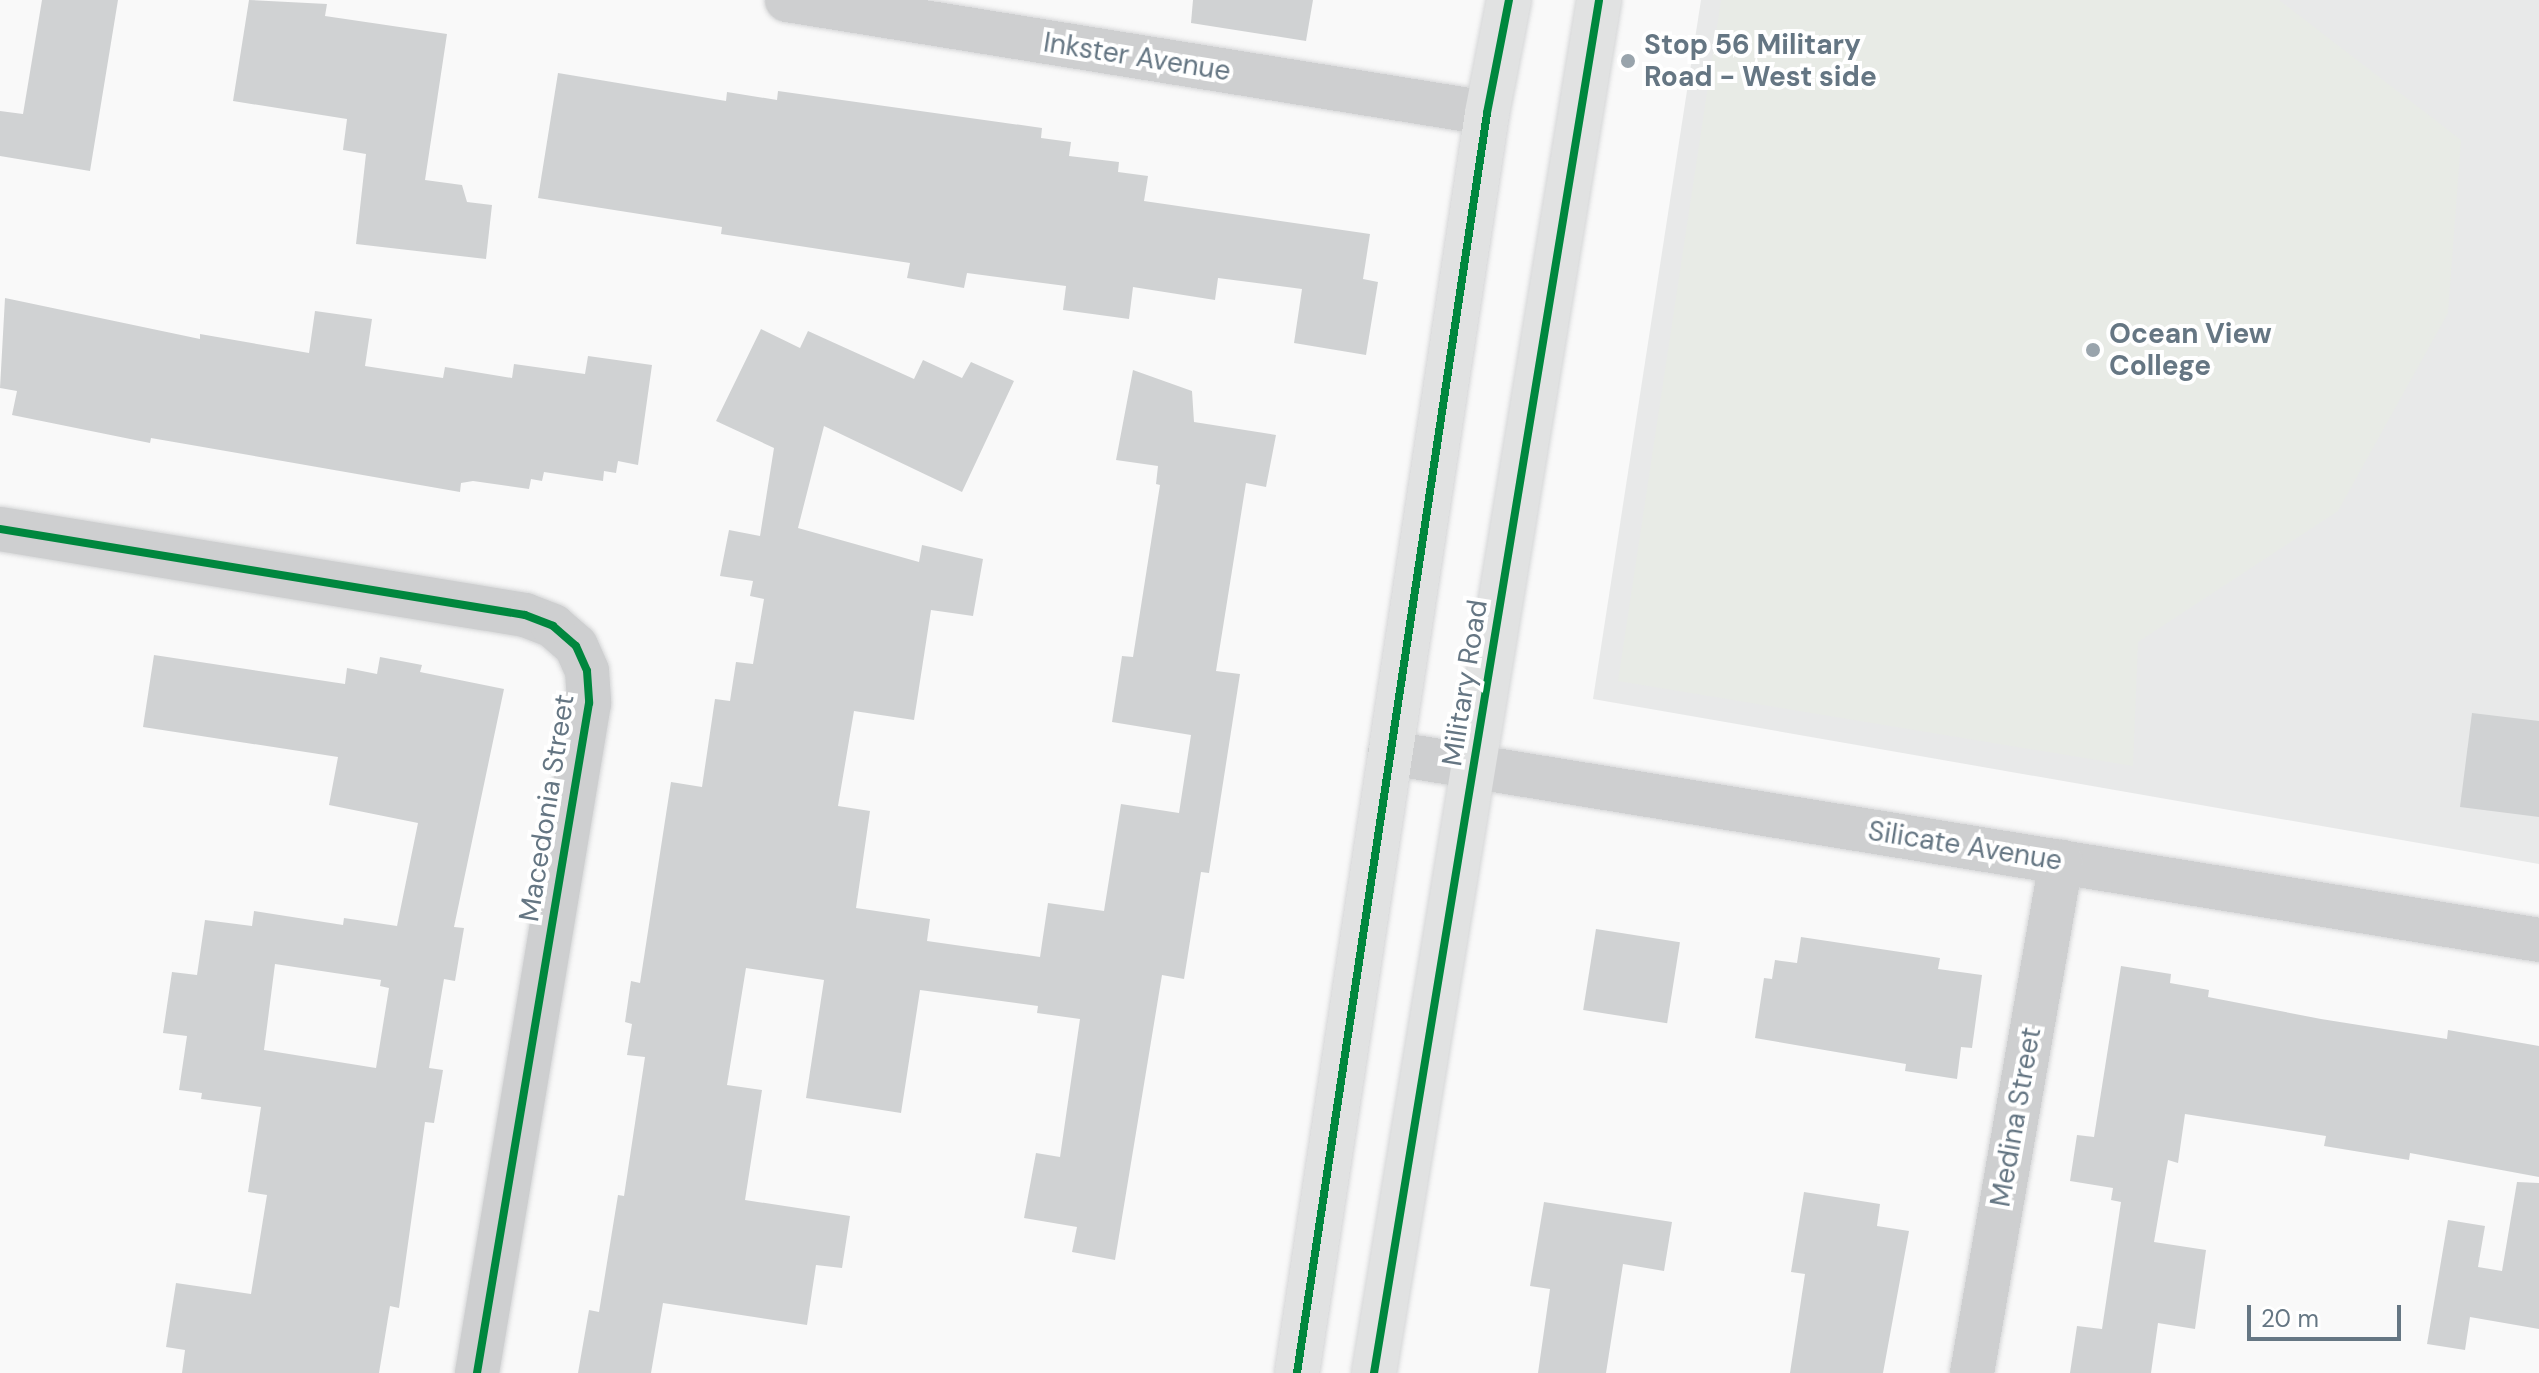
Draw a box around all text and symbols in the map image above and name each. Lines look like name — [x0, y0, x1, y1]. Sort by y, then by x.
street label: Inkster Avenue — [1041, 26, 1233, 88]
place label: Stop 56 Military Road - West side — [1644, 28, 1877, 94]
marker: Stop 56 Military Road - West side — [1619, 52, 1637, 70]
place label: Ocean View College — [2109, 317, 2272, 383]
marker: Ocean View College — [2084, 341, 2102, 359]
street label: Military Road — [1435, 597, 1495, 769]
street label: Macedonia Street — [512, 692, 582, 924]
street label: Silicate Avenue — [1866, 814, 2064, 878]
street label: Medina Street — [1984, 1025, 2048, 1209]
scale bar — [2251, 1289, 2405, 1339]
text: 20 m — [2261, 1303, 2319, 1334]

